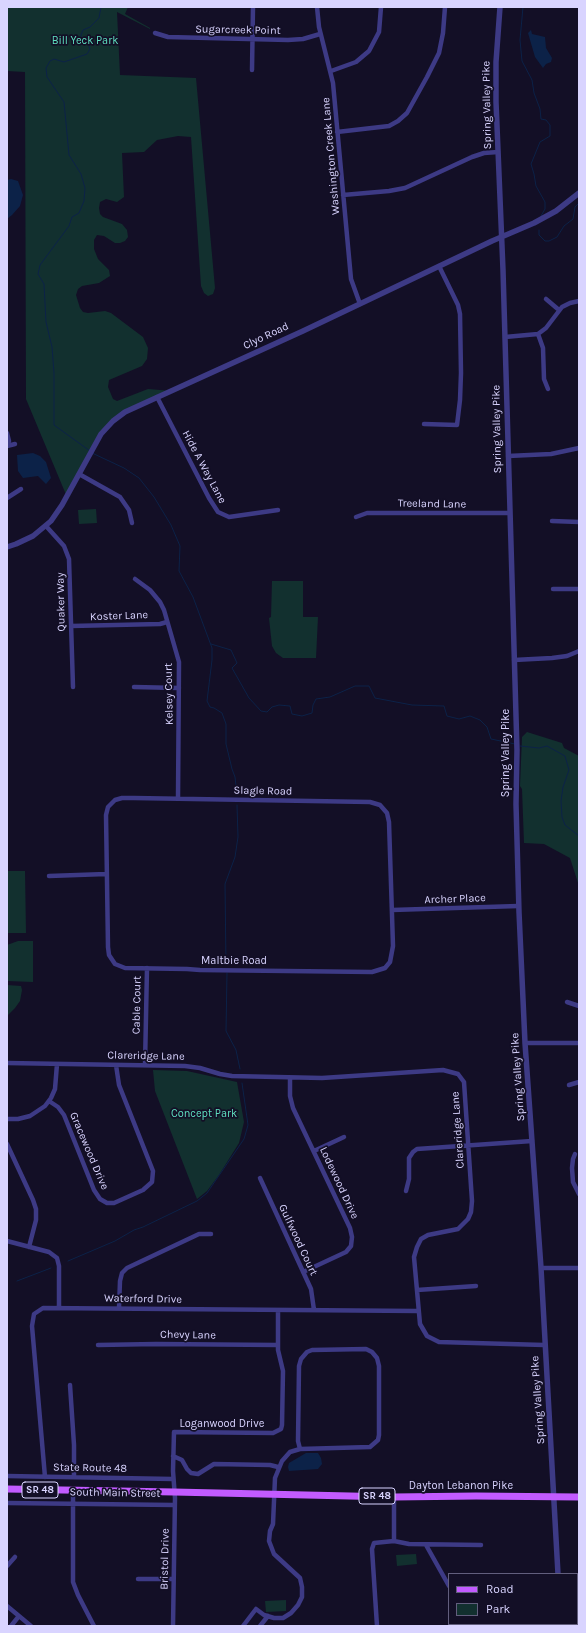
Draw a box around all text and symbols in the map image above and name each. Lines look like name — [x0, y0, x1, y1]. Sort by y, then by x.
street label: Sugarcreek Point — [195, 23, 281, 37]
park label: Bill Yeck Park — [52, 34, 118, 48]
street label: Spring Valley Pike — [480, 61, 494, 149]
street label: Washington Creek Lane — [319, 97, 343, 215]
street label: Clyo Road — [241, 320, 291, 352]
street label: Spring Valley Pike — [490, 385, 504, 473]
street label: Hide A Way Lane — [179, 428, 229, 506]
street label: Treeland Lane — [398, 497, 466, 511]
street label: Quaker Way — [54, 572, 68, 632]
street label: Koster Lane — [90, 608, 148, 624]
street label: Kelsey Court — [162, 663, 176, 725]
street label: Spring Valley Pike — [499, 709, 513, 797]
street label: Slagle Road — [234, 784, 292, 798]
street label: Archer Place — [424, 891, 486, 907]
street label: Maltbie Road — [201, 954, 267, 968]
street label: Cable Court — [130, 976, 144, 1034]
street label: Spring Valley Pike — [508, 1032, 528, 1122]
street label: Clareridge Lane — [107, 1049, 185, 1063]
street label: Clareridge Lane — [449, 1091, 467, 1169]
park label: Concept Park — [171, 1107, 237, 1121]
street label: Gracewood Drive — [67, 1110, 111, 1192]
street label: Lodewood Drive — [317, 1145, 361, 1221]
street label: Gulfwood Court — [276, 1202, 320, 1278]
street label: Waterford Drive — [104, 1292, 182, 1306]
street label: Chevy Lane — [160, 1328, 216, 1342]
street label: Spring Valley Pike — [528, 1355, 548, 1445]
street label: Loganwood Drive — [180, 1417, 264, 1431]
street label: State Route 48 — [53, 1461, 127, 1475]
street label: Dayton Lebanon Pike — [409, 1479, 513, 1493]
road number: SR 48 — [22, 1482, 58, 1498]
street label: South Main Street — [69, 1486, 161, 1500]
road number: SR 48 — [359, 1488, 395, 1504]
street label: Bristol Drive — [158, 1528, 172, 1590]
legend — [448, 1573, 578, 1625]
text: Road — [486, 1582, 514, 1596]
text: Park — [486, 1602, 510, 1616]

